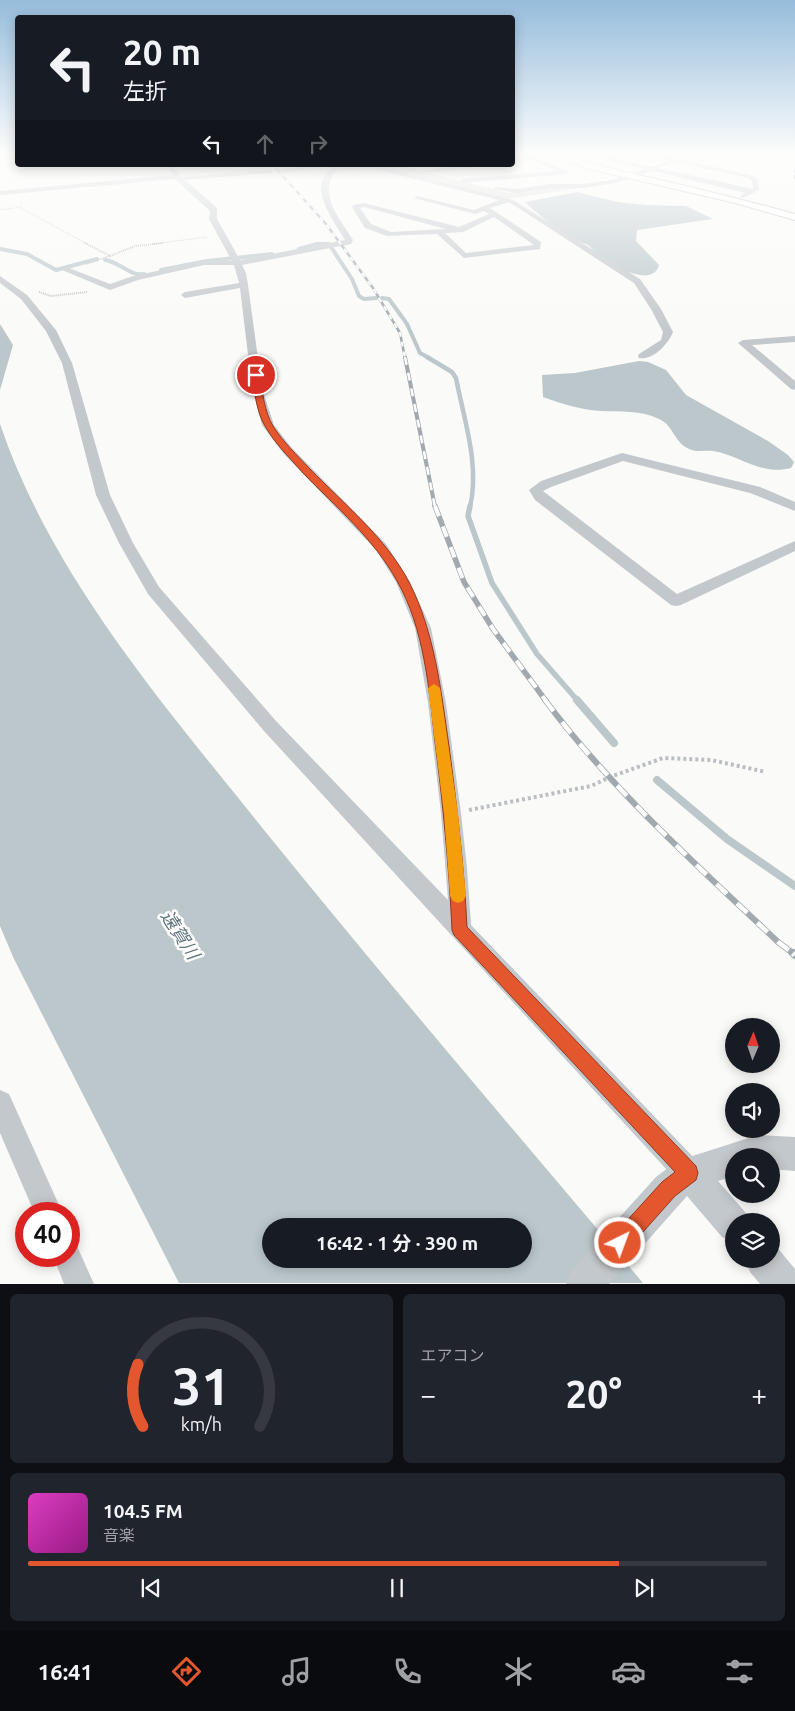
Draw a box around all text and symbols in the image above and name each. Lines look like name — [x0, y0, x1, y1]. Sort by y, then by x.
text: 20 m — [123, 32, 201, 72]
icon: left — [40, 35, 105, 100]
text: 左折 — [123, 78, 167, 103]
icon: left — [198, 130, 226, 158]
icon: ahead — [251, 130, 279, 158]
icon: right — [304, 130, 332, 158]
pin — [235, 354, 277, 396]
icon: arrive — [242, 361, 270, 389]
water label: 遠賀川 — [158, 906, 205, 964]
north arrow — [725, 1018, 780, 1072]
map controls — [725, 1018, 780, 1268]
button: sound — [725, 1083, 780, 1138]
button: search — [725, 1148, 780, 1203]
speed limit sign: 40 — [15, 1202, 80, 1267]
button: layers — [725, 1213, 780, 1268]
position arrow — [593, 1216, 645, 1268]
text: 16:42 · 1 分 · 390 m — [316, 1232, 478, 1254]
text: エアコン — [421, 1346, 485, 1364]
text: 31 — [172, 1357, 231, 1415]
text: 20° — [566, 1373, 622, 1415]
text: − — [421, 1379, 436, 1410]
text: + — [751, 1379, 767, 1410]
text: km/h — [181, 1414, 222, 1434]
text: 104.5 FM — [103, 1500, 183, 1522]
text: 音楽 — [103, 1526, 135, 1544]
icon: previous — [137, 1574, 165, 1602]
icon: pause — [383, 1574, 411, 1602]
icon: next — [630, 1574, 658, 1602]
icon: directions — [169, 1654, 204, 1689]
icon: music — [279, 1654, 314, 1689]
icon: phone — [390, 1654, 425, 1689]
icon: climate — [501, 1654, 536, 1689]
icon: car — [611, 1654, 646, 1689]
icon: filters — [722, 1654, 757, 1689]
text: 16:41 — [38, 1659, 93, 1684]

